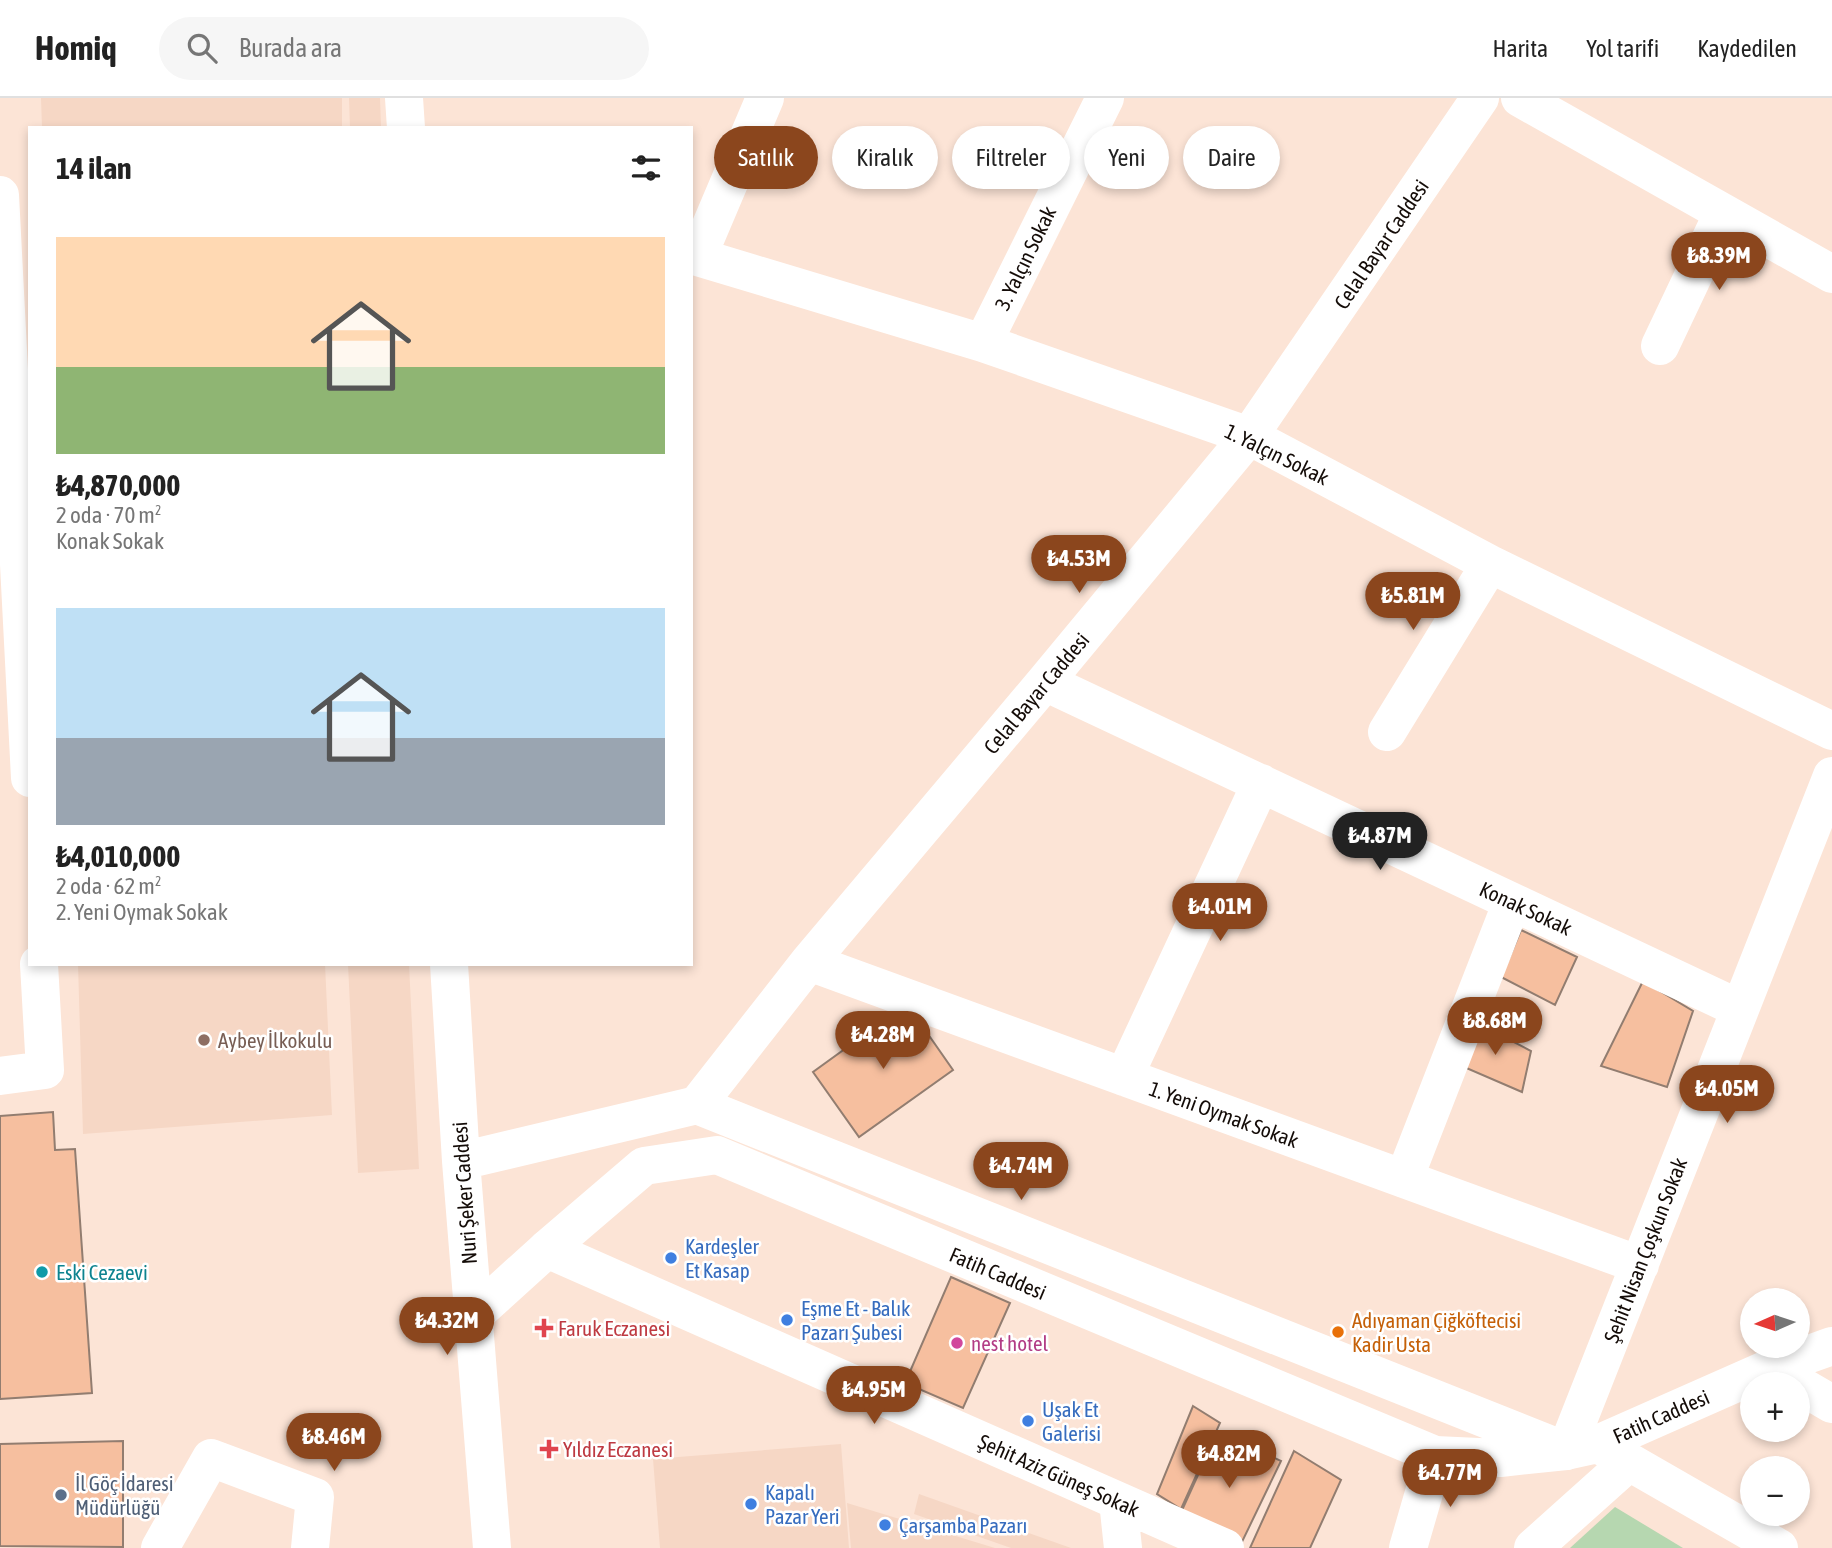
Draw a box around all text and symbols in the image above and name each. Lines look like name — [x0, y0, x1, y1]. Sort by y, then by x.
search box — [159, 17, 649, 80]
text: Homiq — [35, 29, 117, 67]
icon: search — [183, 29, 221, 67]
text: Burada ara — [239, 33, 342, 63]
text: Harita — [1492, 35, 1548, 62]
text: Yol tarifi — [1586, 35, 1659, 62]
text: Kaydedilen — [1697, 35, 1797, 62]
chip: Satılık — [714, 126, 818, 189]
chip: Kiralık — [832, 126, 938, 189]
chip: Filtreler — [952, 126, 1070, 189]
chip: Yeni — [1084, 126, 1169, 189]
chip: Daire — [1183, 126, 1280, 189]
icon: filters — [627, 149, 665, 187]
text: 14 ilan — [56, 151, 132, 185]
street label: Celal Bayar Caddesi — [1329, 175, 1433, 313]
street label: 3. Yalçın Sokak — [990, 202, 1060, 314]
pin: ₺8.39M — [1662, 232, 1776, 292]
text: ₺8.39M — [1687, 242, 1751, 268]
icon: home — [298, 283, 424, 409]
street label: 1. Yalçın Sokak — [1221, 419, 1333, 489]
text: ₺4,870,000 — [56, 468, 180, 502]
text: 2 oda · 70 m² — [56, 502, 161, 528]
text: Konak Sokak — [56, 528, 164, 554]
pin: ₺4.53M — [1022, 536, 1136, 595]
text: ₺4.53M — [1047, 545, 1111, 571]
pin: ₺5.81M — [1356, 573, 1470, 632]
text: ₺5.81M — [1381, 582, 1445, 608]
street label: Celal Bayar Caddesi — [978, 628, 1094, 758]
icon: home — [298, 654, 424, 780]
pin: ₺4.87M — [1323, 812, 1437, 872]
text: ₺4.87M — [1348, 822, 1412, 848]
text: ₺4,010,000 — [56, 839, 180, 873]
text: 2 oda · 62 m² — [56, 873, 161, 899]
street label: Konak Sokak — [1476, 876, 1576, 940]
pin: ₺4.01M — [1163, 884, 1277, 943]
text: ₺4.01M — [1188, 893, 1252, 919]
text: 2. Yeni Oymak Sokak — [56, 899, 228, 925]
pin: ₺8.68M — [1438, 998, 1552, 1057]
text: ₺8.68M — [1463, 1007, 1527, 1033]
pin: ₺4.28M — [826, 1012, 940, 1071]
text: ₺4.28M — [851, 1021, 915, 1047]
place label: Aybey İlkokulu — [218, 1028, 332, 1052]
marker: Aybey İlkokulu — [196, 1032, 212, 1048]
pin: ₺4.05M — [1670, 1066, 1784, 1125]
text: ₺4.05M — [1695, 1075, 1759, 1101]
street label: 1. Yeni Oymak Sokak — [1146, 1076, 1302, 1152]
street label: Nuri Şeker Caddesi — [447, 1121, 481, 1265]
pin: ₺4.74M — [964, 1142, 1078, 1202]
text: ₺4.74M — [989, 1152, 1053, 1178]
street label: Şehit Nisan Çoşkun Sokak — [1599, 1154, 1691, 1346]
place label: Kardeşler Et Kasap — [685, 1234, 760, 1282]
street label: Fatih Caddesi — [946, 1242, 1050, 1304]
marker: Kardeşler Et Kasap — [663, 1250, 679, 1266]
place label: Eski Cezaevi — [56, 1260, 148, 1284]
marker: Eski Cezaevi — [34, 1264, 50, 1280]
north arrow — [1740, 1288, 1810, 1358]
map controls — [1740, 1288, 1810, 1526]
place label: Eşme Et - Balık Pazarı Şubesi — [801, 1296, 910, 1344]
pin: ₺4.32M — [390, 1298, 504, 1357]
text: ₺4.32M — [415, 1307, 479, 1333]
place label: Adıyaman Çiğköftecisi Kadir Usta — [1352, 1308, 1521, 1356]
marker: Eşme Et - Balık Pazarı Şubesi — [779, 1312, 795, 1328]
place label: Faruk Eczanesi — [558, 1316, 670, 1340]
marker: Faruk Eczanesi — [536, 1320, 552, 1336]
marker: Adıyaman Çiğköftecisi Kadir Usta — [1330, 1324, 1346, 1340]
place label: nest hotel — [971, 1331, 1048, 1355]
marker: nest hotel — [949, 1335, 965, 1351]
pin: ₺4.95M — [817, 1366, 931, 1426]
button: + — [1740, 1372, 1810, 1442]
text: ₺4.95M — [842, 1376, 906, 1402]
street label: Fatih Caddesi — [1609, 1384, 1713, 1448]
place label: Uşak Et Galerisi — [1042, 1397, 1101, 1445]
marker: Uşak Et Galerisi — [1020, 1413, 1036, 1429]
pin: ₺8.46M — [277, 1414, 391, 1473]
text: ₺8.46M — [302, 1423, 366, 1449]
street label: Şehit Aziz Güneş Sokak — [975, 1429, 1143, 1521]
pin: ₺4.82M — [1172, 1430, 1286, 1490]
place label: Yıldız Eczanesi — [563, 1437, 673, 1461]
text: ₺4.82M — [1197, 1440, 1261, 1466]
marker: Yıldız Eczanesi — [541, 1441, 557, 1457]
pin: ₺4.77M — [1393, 1450, 1507, 1509]
button: − — [1740, 1456, 1810, 1526]
text: ₺4.77M — [1418, 1459, 1482, 1485]
place label: İl Göç İdaresi Müdürlüğü — [75, 1471, 174, 1519]
place label: Kapalı Pazar Yeri — [765, 1480, 840, 1528]
marker: İl Göç İdaresi Müdürlüğü — [53, 1487, 69, 1503]
marker: Kapalı Pazar Yeri — [743, 1496, 759, 1512]
place label: Çarşamba Pazarı — [899, 1513, 1027, 1537]
marker: Çarşamba Pazarı — [877, 1517, 893, 1533]

